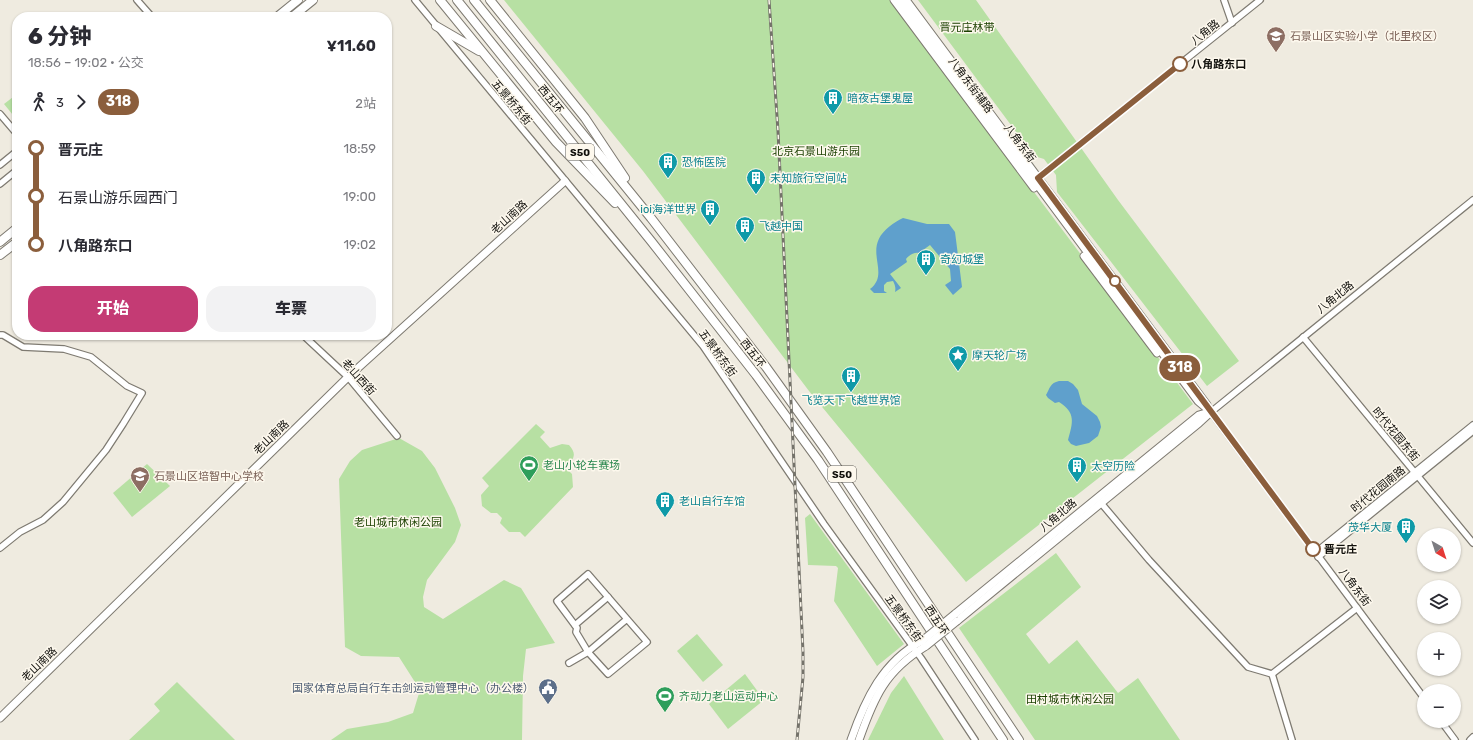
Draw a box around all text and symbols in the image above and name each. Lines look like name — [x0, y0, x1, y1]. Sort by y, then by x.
street label: 八角路 — [1188, 17, 1222, 48]
park label: 晋元庄林带 — [940, 21, 995, 34]
text: 6 分钟 — [28, 23, 91, 50]
school or university icon: 石景山区实验小学（北里校区） — [1265, 25, 1287, 53]
place label: 石景山区实验小学（北里校区） — [1290, 30, 1444, 43]
text: ¥11.60 — [327, 37, 376, 55]
text: 18:56 – 19:02 · 公交 — [28, 55, 144, 70]
street label: 八角东街辅路 — [946, 55, 996, 116]
marker: 八角路东口 — [1172, 56, 1188, 72]
place label: 八角路东口 — [1191, 58, 1246, 71]
street label: 五景桥东街 — [489, 77, 534, 128]
street label: 西五环 — [535, 82, 566, 116]
building icon: 暗夜古堡鬼屋 — [822, 87, 844, 115]
icon: walk — [28, 91, 50, 113]
icon: forward — [70, 91, 92, 113]
place label: 暗夜古堡鬼屋 — [847, 92, 913, 105]
text: 318 — [106, 93, 131, 110]
text: 3 — [56, 95, 64, 110]
text: 2站 — [355, 96, 376, 111]
street label: 八角东街 — [1001, 122, 1038, 165]
text: 晋元庄 — [58, 141, 103, 159]
text: 18:59 — [343, 141, 376, 156]
road number: S50 — [566, 144, 594, 160]
park label: 北京石景山游乐园 — [772, 145, 860, 158]
building icon: 恐怖医院 — [657, 151, 679, 179]
place label: 恐怖医院 — [682, 156, 726, 169]
building icon: 未知旅行空间站 — [745, 167, 767, 195]
place label: 未知旅行空间站 — [770, 172, 847, 185]
text: 石景山游乐园西门 — [58, 189, 178, 207]
text: 19:00 — [343, 189, 376, 204]
street label: 老山南路 — [489, 198, 530, 237]
building icon: ioi海洋世界 — [699, 198, 721, 226]
place label: ioi海洋世界 — [640, 203, 697, 216]
building icon: 飞越中国 — [734, 215, 756, 243]
place label: 飞越中国 — [759, 220, 803, 233]
text: 八角路东口 — [58, 237, 133, 255]
text: 19:02 — [344, 237, 376, 252]
building icon: 奇幻城堡 — [915, 248, 937, 276]
place label: 奇幻城堡 — [940, 253, 984, 266]
unlabelled marker — [1109, 275, 1121, 287]
street label: 八角北路 — [1314, 278, 1357, 316]
button: 开始 — [28, 286, 198, 332]
button: 车票 — [206, 286, 376, 332]
street label: 五景桥东街 — [696, 327, 739, 379]
street label: 西五环 — [737, 336, 768, 370]
place icon: 摩天轮广场 — [947, 344, 969, 372]
place label: 摩天轮广场 — [972, 349, 1027, 362]
line badge: 318 — [1157, 355, 1203, 381]
street label: 老山西街 — [339, 357, 378, 398]
text: 318 — [1167, 359, 1193, 376]
building icon: 飞览天下飞越世界馆 — [840, 365, 862, 393]
place label: 飞览天下飞越世界馆 — [802, 394, 901, 407]
street label: 时代花园东街 — [1369, 405, 1422, 464]
street label: 老山南路 — [251, 417, 292, 457]
sports icon: 老山小轮车赛场 — [518, 454, 540, 482]
building icon: 太空历险 — [1066, 455, 1088, 483]
place label: 老山小轮车赛场 — [543, 459, 620, 472]
place label: 太空历险 — [1091, 460, 1135, 473]
street label: 时代花园南路 — [1349, 464, 1408, 515]
school or university icon: 石景山区培智中心学校 — [129, 465, 151, 493]
road number: S50 — [828, 466, 856, 482]
place label: 石景山区培智中心学校 — [154, 470, 264, 483]
building icon: 老山自行车馆 — [654, 490, 676, 518]
place label: 老山自行车馆 — [679, 495, 745, 508]
street label: 八角北路 — [1037, 496, 1079, 535]
park label: 老山城市休闲公园 — [354, 516, 442, 529]
building icon: 茂华大厦 — [1395, 516, 1417, 544]
place label: 茂华大厦 — [1348, 521, 1392, 534]
north arrow — [1417, 528, 1461, 572]
map controls — [1417, 528, 1461, 728]
marker: 晋元庄 — [1305, 541, 1321, 557]
place label: 晋元庄 — [1324, 543, 1357, 556]
street label: 八角东街 — [1336, 566, 1373, 609]
button: layers — [1417, 580, 1461, 624]
street label: 五景桥东街 — [882, 592, 925, 644]
street label: 西五环 — [922, 603, 951, 638]
button: + — [1417, 632, 1461, 676]
street label: 老山南路 — [19, 644, 60, 684]
public building icon: 国家体育总局自行车击剑运动管理中心（办公楼） — [537, 677, 559, 705]
place label: 国家体育总局自行车击剑运动管理中心（办公楼） — [292, 682, 534, 695]
button: − — [1417, 684, 1461, 728]
sports icon: 齐动力老山运动中心 — [654, 685, 676, 713]
place label: 齐动力老山运动中心 — [679, 690, 778, 703]
park label: 田村城市休闲公园 — [1026, 693, 1114, 706]

